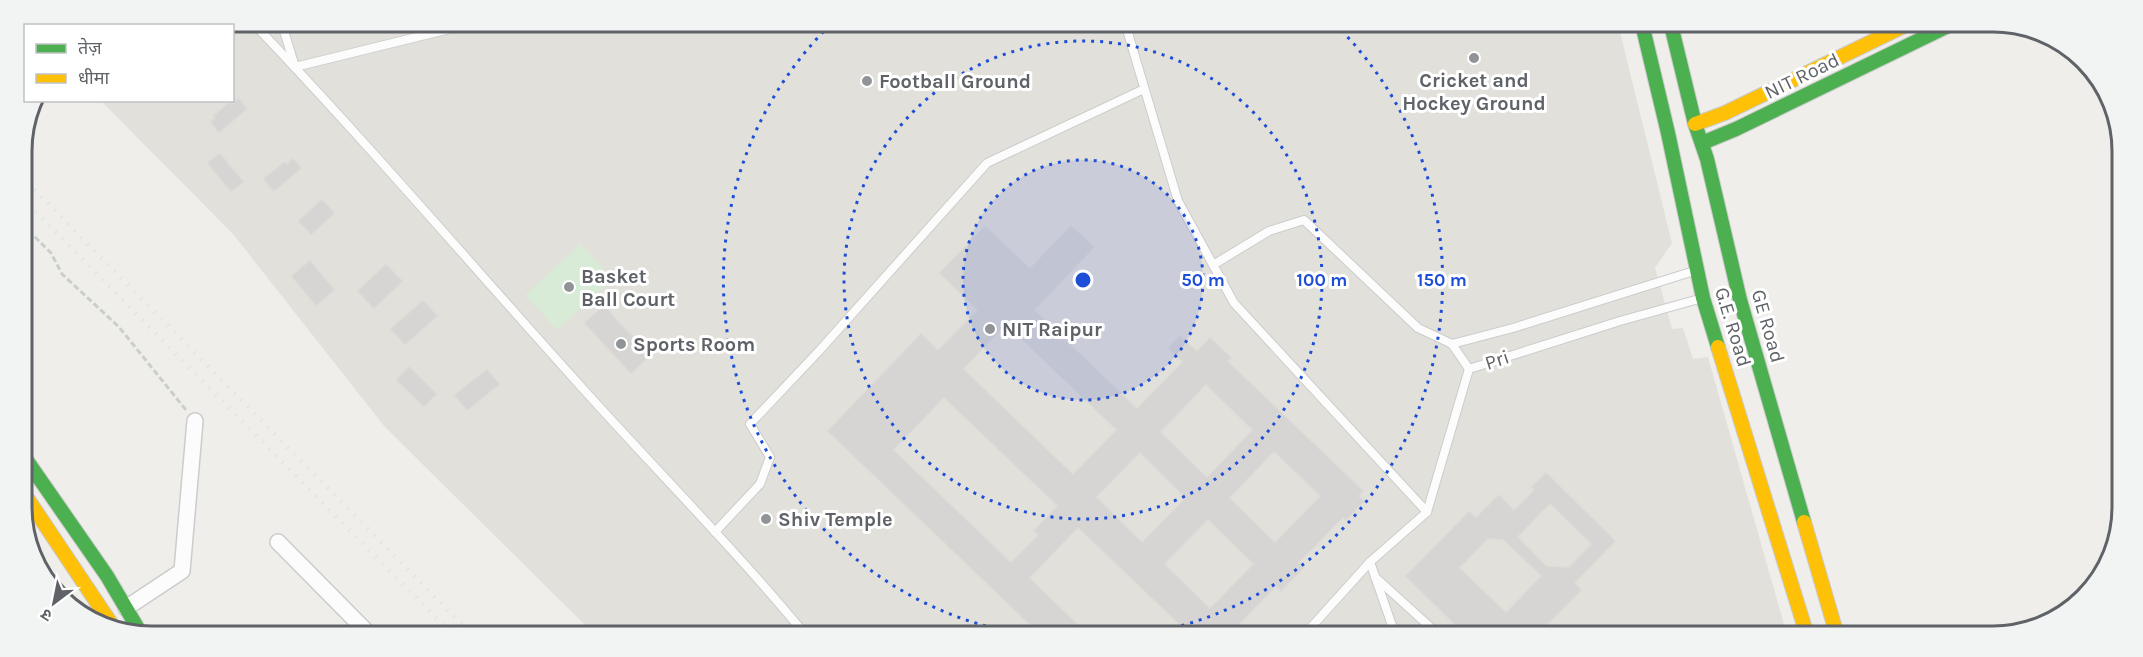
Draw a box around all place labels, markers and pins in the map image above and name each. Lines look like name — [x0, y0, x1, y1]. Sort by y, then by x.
marker: Cricket and Hockey Ground — [1467, 51, 1481, 65]
place label: Cricket and Hockey Ground — [1402, 69, 1546, 115]
place label: Football Ground — [879, 70, 1031, 93]
marker: Football Ground — [860, 74, 874, 88]
place label: Basket Ball Court — [581, 265, 675, 311]
centre of rings — [1073, 270, 1093, 290]
marker: Basket Ball Court — [562, 280, 576, 294]
place label: NIT Raipur — [1002, 318, 1102, 341]
marker: NIT Raipur — [983, 322, 997, 336]
place label: Sports Room — [633, 333, 755, 356]
marker: Sports Room — [614, 337, 628, 351]
place label: Shiv Temple — [778, 508, 893, 531]
marker: Shiv Temple — [759, 512, 773, 526]

